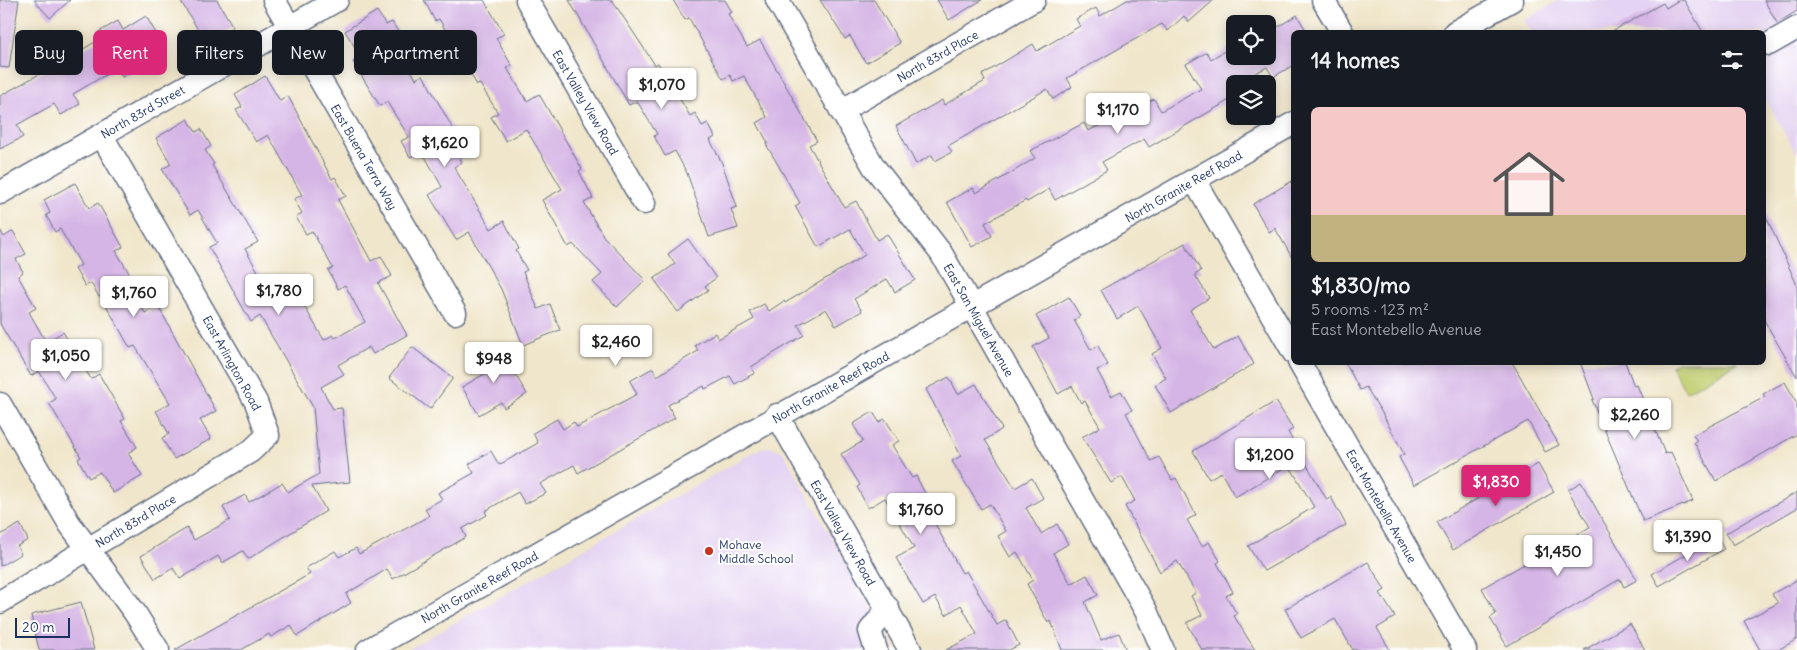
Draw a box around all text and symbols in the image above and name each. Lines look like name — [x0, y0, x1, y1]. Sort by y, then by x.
map controls — [1226, 15, 1276, 125]
button: locate — [1226, 15, 1276, 65]
street label: North 83rd Place — [894, 26, 980, 85]
chip: Buy — [15, 30, 83, 75]
chip: Rent — [93, 30, 167, 75]
chip: Filters — [177, 30, 262, 75]
chip: New — [272, 30, 344, 75]
chip: Apartment — [354, 30, 477, 75]
icon: filters — [1718, 46, 1746, 74]
street label: East Valley View Road — [550, 47, 622, 157]
text: 14 homes — [1311, 47, 1400, 74]
pin: $1,070 — [621, 68, 703, 110]
text: $1,070 — [639, 74, 685, 94]
button: layers — [1226, 75, 1276, 125]
street label: North 83rd Street — [98, 82, 187, 141]
pin: $1,170 — [1077, 92, 1159, 135]
text: $1,170 — [1097, 99, 1139, 119]
street label: East Buena Terra Way — [328, 101, 401, 212]
pin: $1,620 — [404, 126, 486, 168]
text: $1,620 — [422, 132, 468, 152]
icon: home — [1484, 139, 1574, 229]
street label: North Granite Reef Road — [1122, 147, 1244, 225]
street label: East San Miguel Avenue — [941, 261, 1017, 379]
text: $1,830/mo — [1311, 272, 1410, 299]
pin: $1,780 — [238, 274, 320, 316]
pin: $1,760 — [93, 276, 175, 318]
text: $1,780 — [256, 280, 302, 300]
text: $1,760 — [111, 282, 157, 302]
text: 5 rooms · 123 m² — [1311, 299, 1429, 319]
street label: East Arlington Road — [200, 313, 264, 413]
text: East Montebello Avenue — [1311, 319, 1482, 339]
pin: $2,460 — [575, 324, 657, 367]
text: $2,460 — [591, 331, 641, 351]
pin: $1,050 — [25, 338, 107, 381]
pin: $948 — [464, 342, 524, 384]
text: $1,050 — [42, 345, 90, 365]
text: $948 — [476, 348, 512, 368]
street label: North Granite Reef Road — [769, 348, 892, 426]
pin: $2,260 — [1594, 398, 1676, 440]
text: $2,260 — [1610, 404, 1660, 424]
pin: $1,200 — [1229, 438, 1311, 480]
text: $1,200 — [1246, 444, 1294, 464]
street label: East Montebello Avenue — [1343, 447, 1420, 565]
pin: $1,830 — [1455, 464, 1537, 507]
text: $1,830 — [1472, 471, 1520, 491]
street label: East Valley View Road — [808, 477, 879, 588]
street label: North 83rd Place — [92, 491, 178, 550]
pin: $1,760 — [880, 492, 962, 535]
text: $1,760 — [898, 499, 944, 519]
pin: $1,390 — [1647, 520, 1729, 562]
text: $1,390 — [1664, 526, 1712, 546]
pin: $1,450 — [1517, 534, 1599, 577]
place label: Mohave Middle School — [719, 537, 793, 566]
text: $1,450 — [1535, 541, 1581, 561]
marker: Mohave Middle School — [703, 545, 715, 557]
street label: North Granite Reef Road — [418, 547, 540, 626]
scale bar — [15, 615, 70, 638]
text: 20 m — [22, 618, 55, 636]

